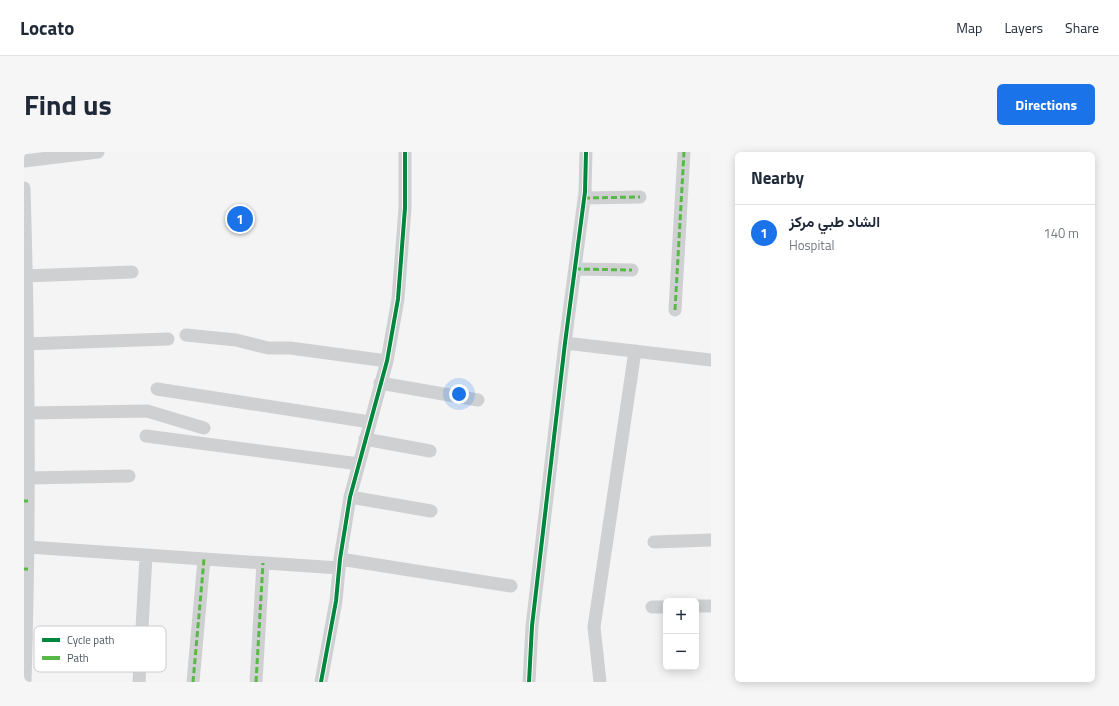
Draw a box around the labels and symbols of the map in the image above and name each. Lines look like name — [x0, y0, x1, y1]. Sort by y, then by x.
pin: 1 — [227, 204, 253, 234]
your location — [449, 384, 469, 404]
legend — [34, 626, 166, 672]
text: Cycle path — [67, 632, 115, 648]
text: Path — [67, 650, 89, 666]

